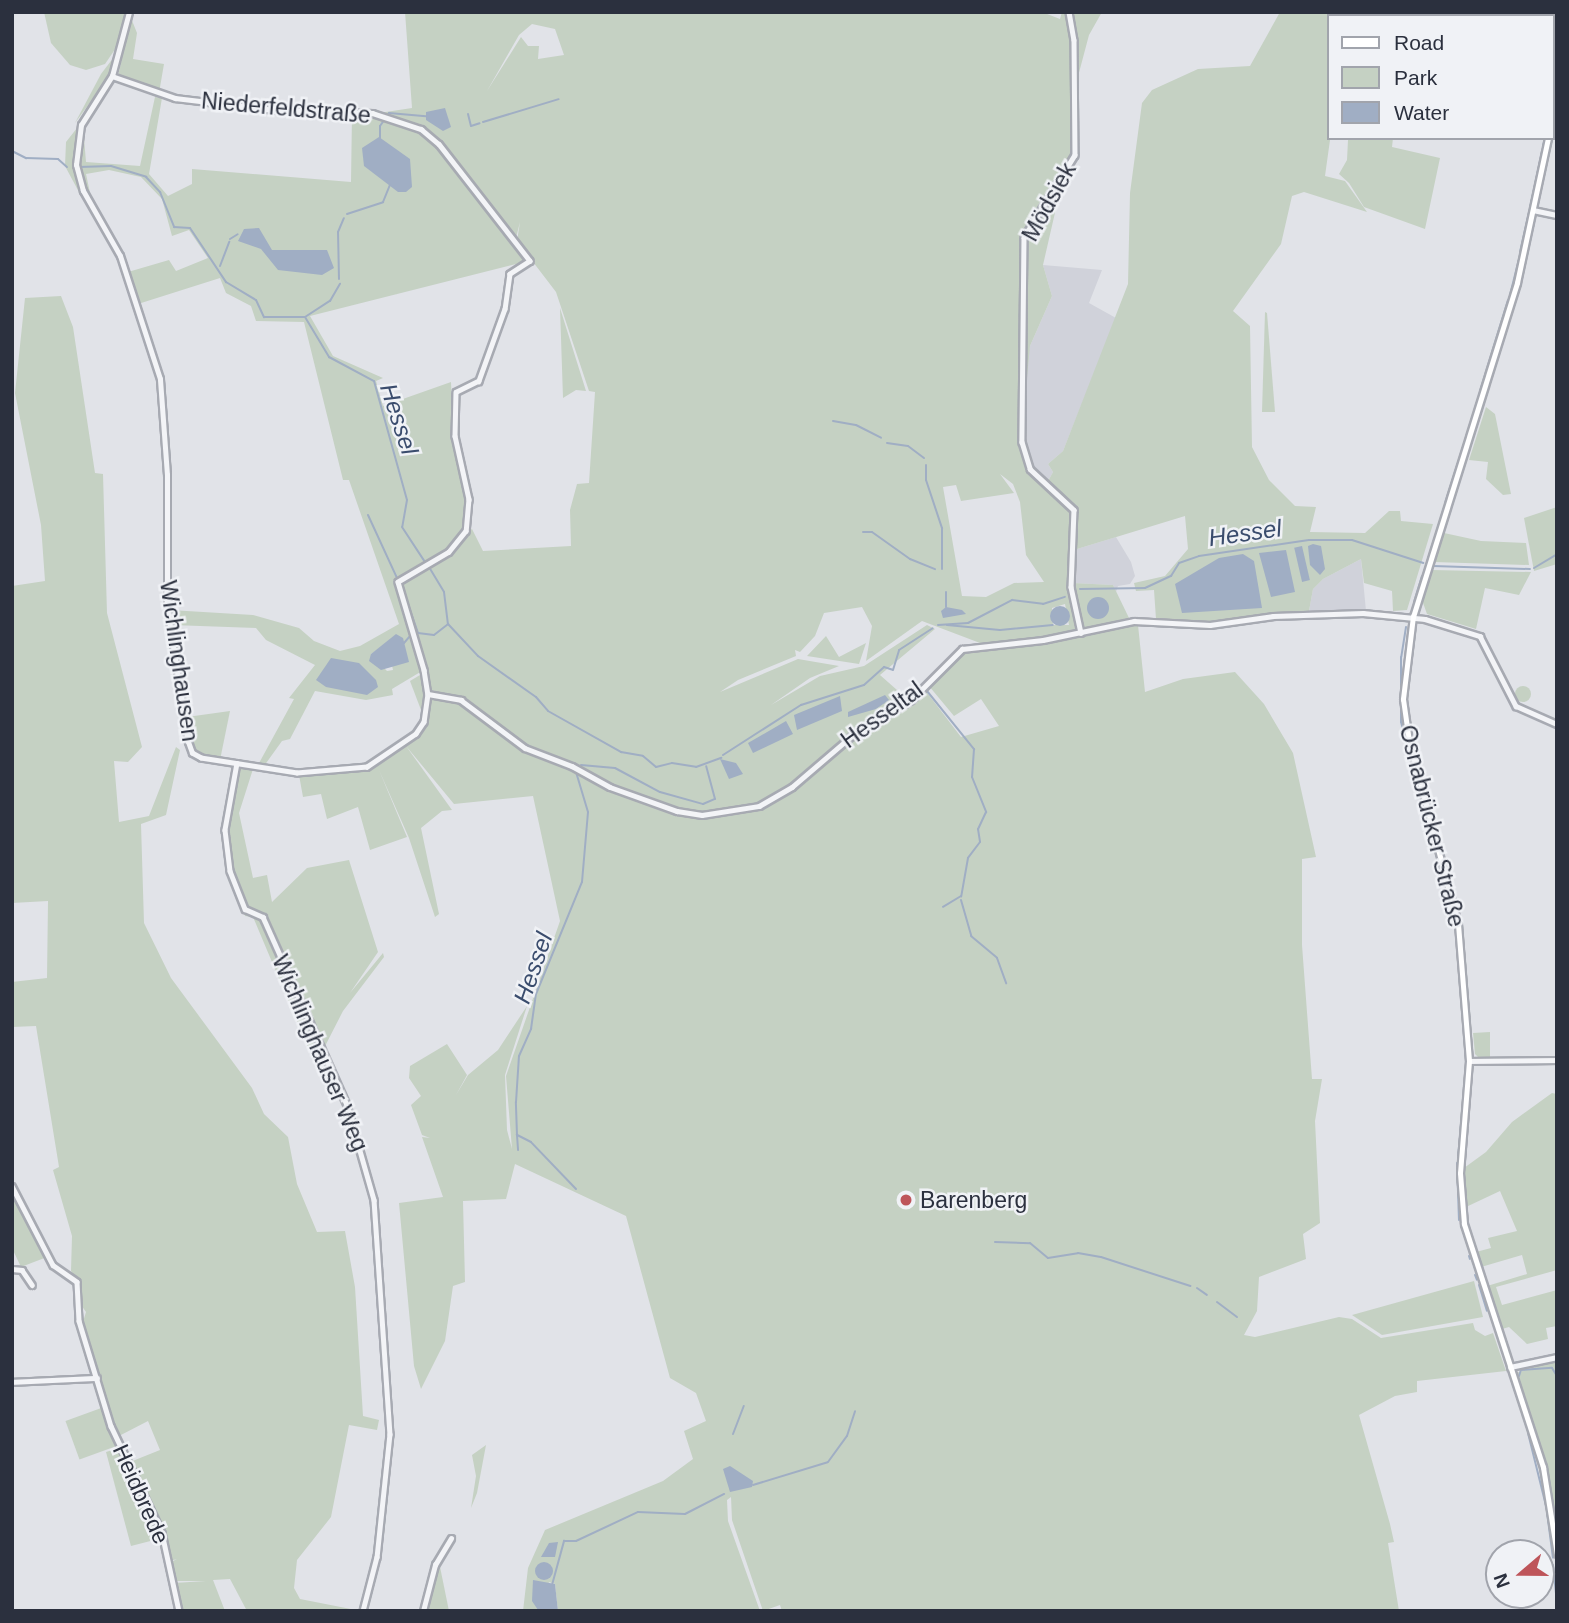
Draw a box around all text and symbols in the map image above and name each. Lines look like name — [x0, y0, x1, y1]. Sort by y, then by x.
legend — [1328, 14, 1555, 140]
text: Road — [1394, 31, 1444, 54]
text: Park — [1394, 66, 1437, 89]
street label: Niederfeldstraße — [200, 87, 372, 129]
text: Water — [1394, 101, 1449, 124]
street label: Mödsiek — [1016, 158, 1082, 246]
water label: Hessel — [374, 380, 424, 458]
water label: Hessel — [1207, 514, 1283, 552]
street label: Wichlinghausen — [154, 579, 204, 743]
street label: Hesseltal — [836, 676, 928, 754]
street label: Osnabrücker Straße — [1394, 722, 1470, 930]
water label: Hessel — [507, 929, 559, 1007]
street label: Wichlinghauser Weg — [266, 951, 374, 1155]
place label: Barenberg — [920, 1186, 1027, 1214]
marker: Barenberg — [898, 1192, 914, 1208]
street label: Heidbrede — [107, 1440, 175, 1548]
north arrow — [1485, 1539, 1555, 1609]
text: N — [1489, 1571, 1514, 1591]

